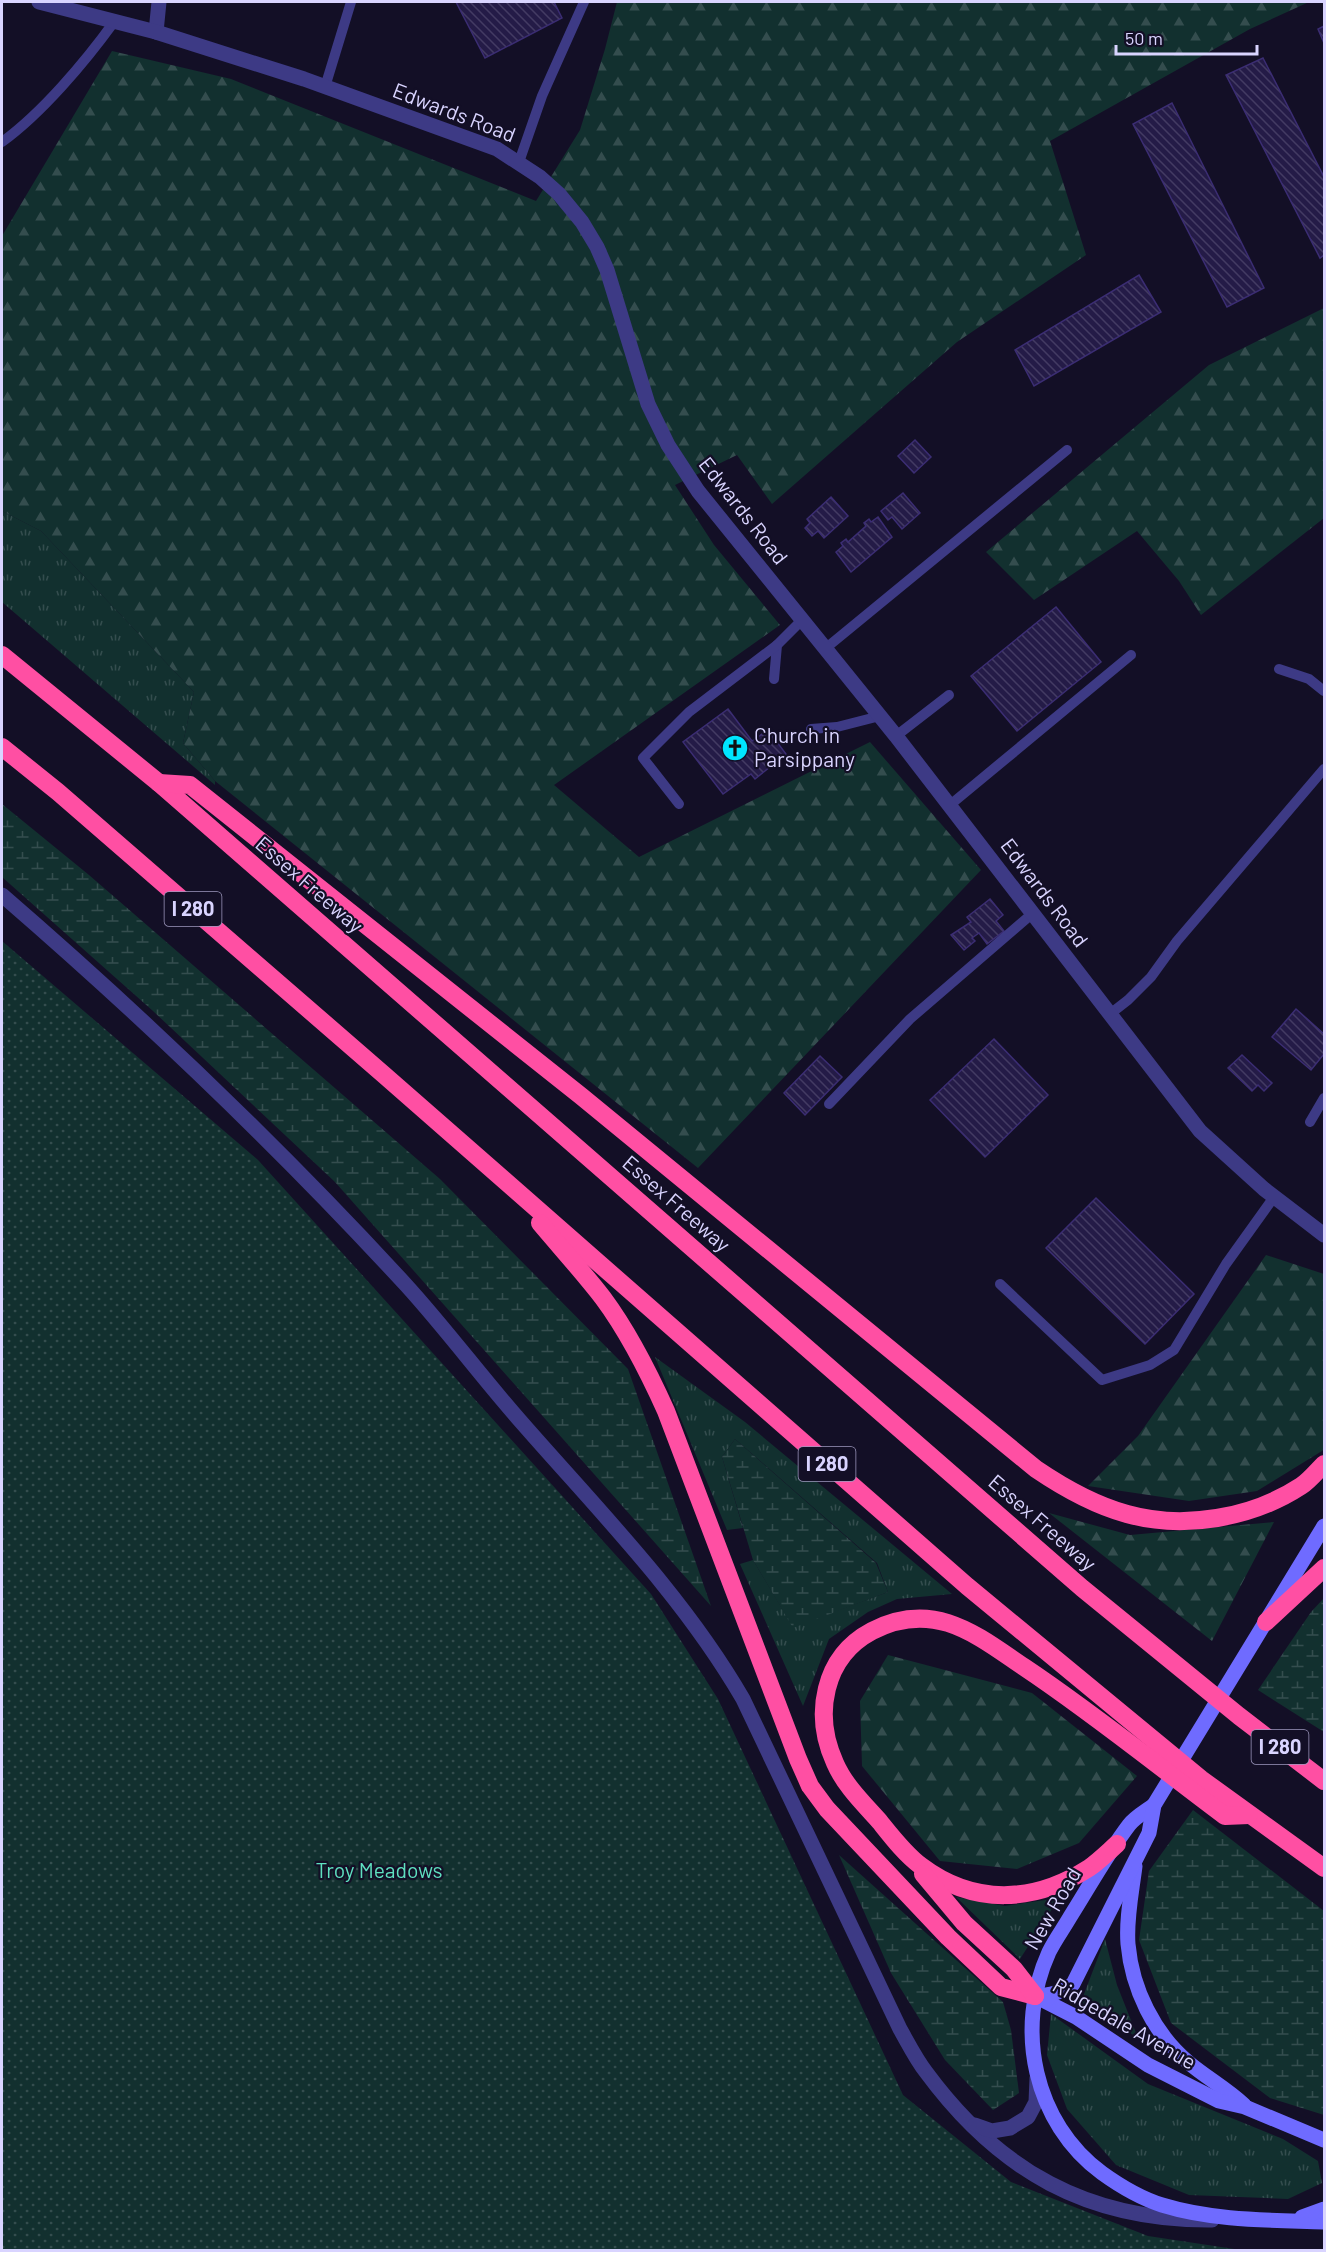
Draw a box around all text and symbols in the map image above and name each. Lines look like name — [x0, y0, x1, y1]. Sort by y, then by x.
scale bar — [1116, 18, 1257, 56]
text: 50 m — [1125, 27, 1163, 49]
street label: Edwards Road — [390, 77, 519, 146]
street label: Edwards Road — [694, 451, 794, 569]
place label: Church in Parsippany — [754, 722, 855, 771]
church icon: Church in Parsippany — [720, 733, 750, 763]
street label: Essex Freeway — [251, 830, 369, 938]
street label: Edwards Road — [996, 833, 1094, 951]
road number: I 280 — [164, 892, 222, 926]
street label: Essex Freeway — [618, 1149, 736, 1257]
road number: I 280 — [798, 1447, 856, 1481]
street label: Essex Freeway — [984, 1468, 1102, 1576]
road number: I 280 — [1252, 1730, 1308, 1764]
park label: Troy Meadows — [315, 1857, 443, 1882]
street label: New Road — [1018, 1863, 1085, 1954]
street label: Ridgedale Avenue — [1049, 1972, 1201, 2074]

